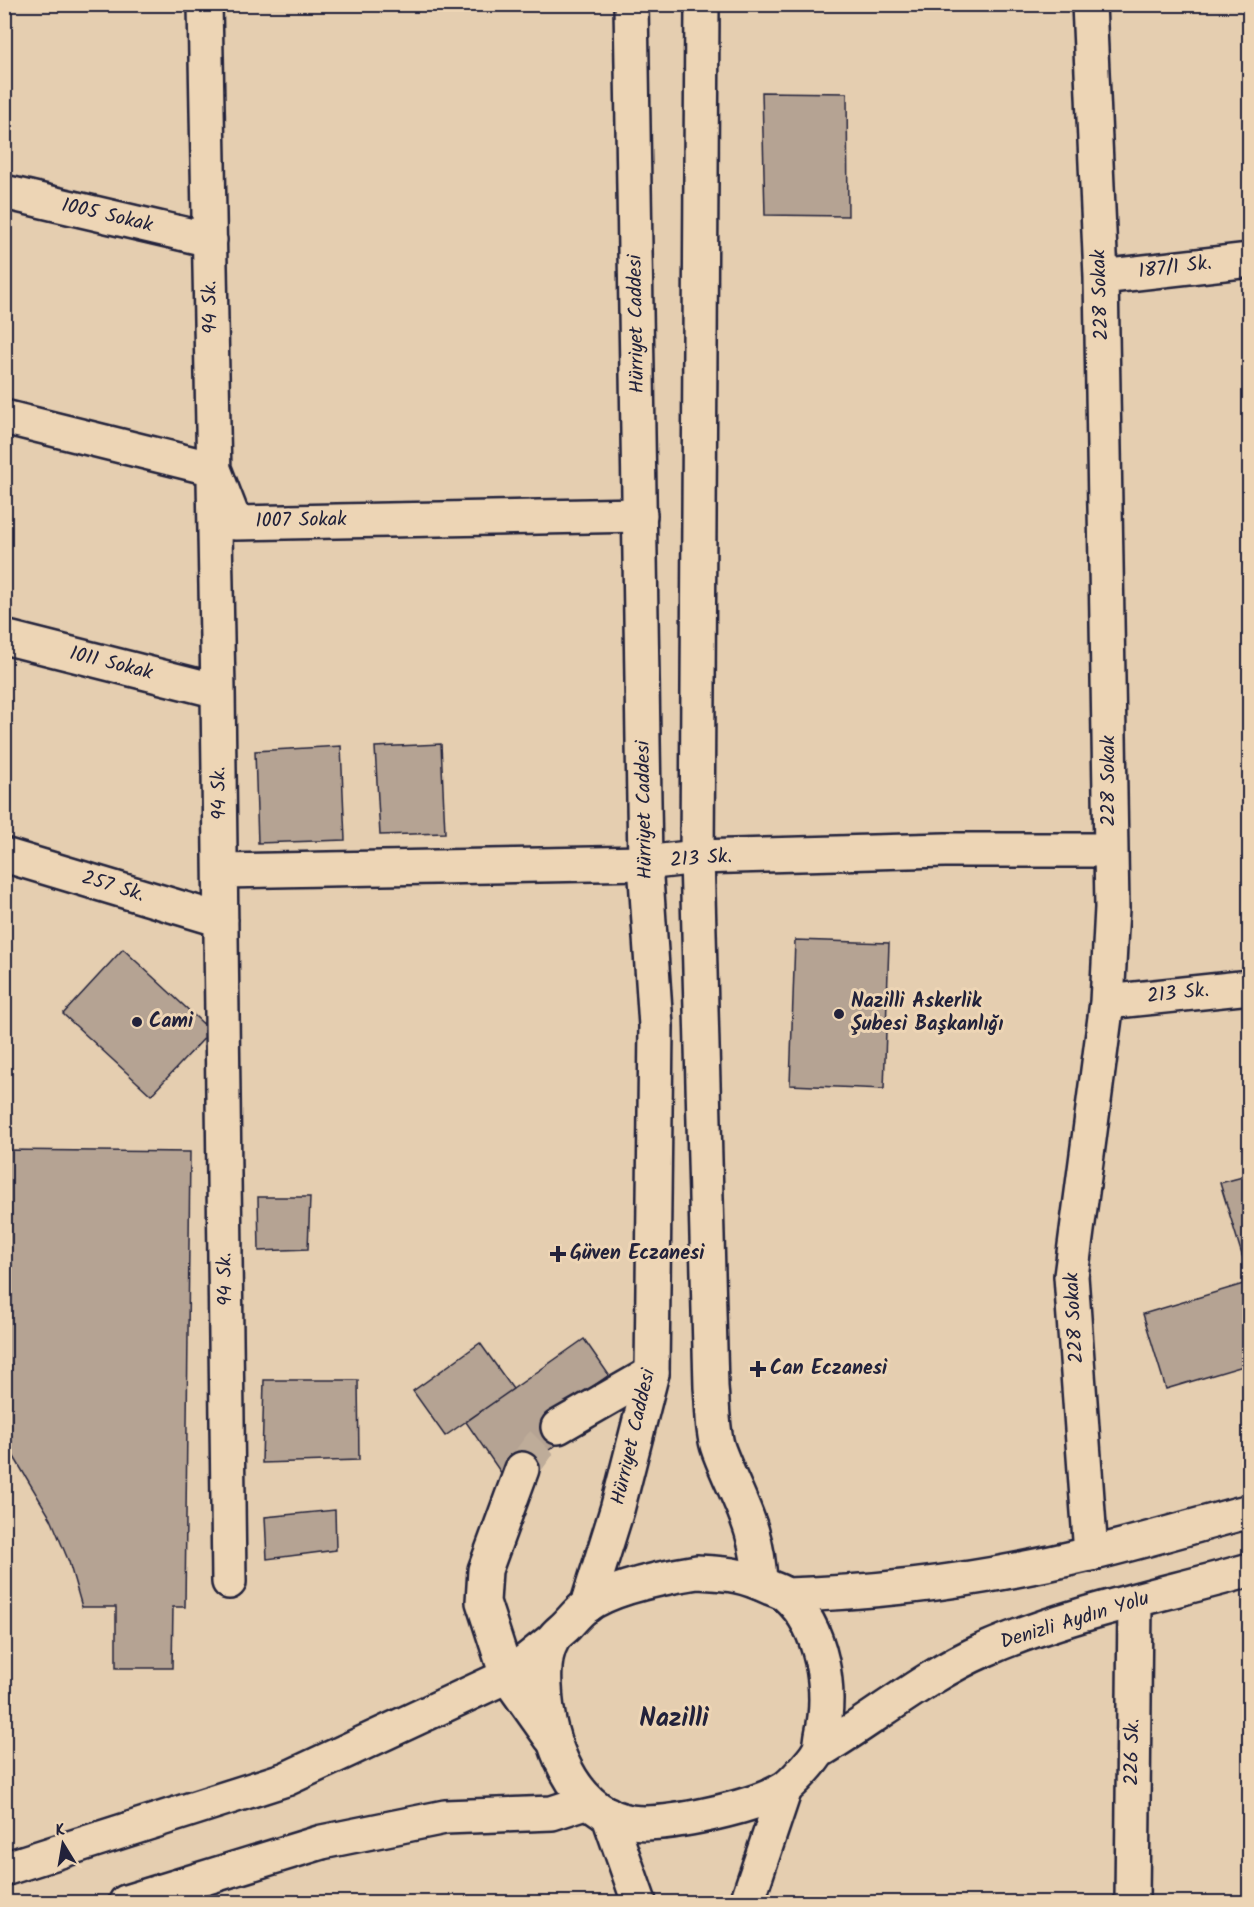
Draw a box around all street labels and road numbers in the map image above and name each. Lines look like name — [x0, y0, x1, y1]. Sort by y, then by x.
street label: 1005 Sokak — [58, 190, 156, 242]
street label: 228 Sokak — [1083, 248, 1119, 341]
street label: 187/1 Sk. — [1136, 248, 1214, 288]
street label: Hürriyet Caddesi — [620, 253, 654, 394]
street label: 94 Sk. — [195, 280, 227, 334]
street label: 1007 Sokak — [255, 504, 348, 538]
street label: 1011 Sokak — [66, 638, 157, 690]
street label: 228 Sokak — [1093, 735, 1125, 827]
street label: Hürriyet Caddesi — [628, 739, 662, 880]
street label: 94 Sk. — [204, 766, 236, 820]
street label: 213 Sk. — [669, 841, 733, 877]
street label: 257 Sk. — [78, 862, 148, 912]
street label: 213 Sk. — [1145, 975, 1211, 1013]
street label: 94 Sk. — [210, 1252, 242, 1306]
street label: 228 Sokak — [1057, 1271, 1093, 1364]
street label: Hürriyet Caddesi — [603, 1365, 665, 1508]
street label: Denizli Aydın Yolu — [997, 1583, 1154, 1659]
street label: 226 Sk. — [1116, 1718, 1150, 1786]

